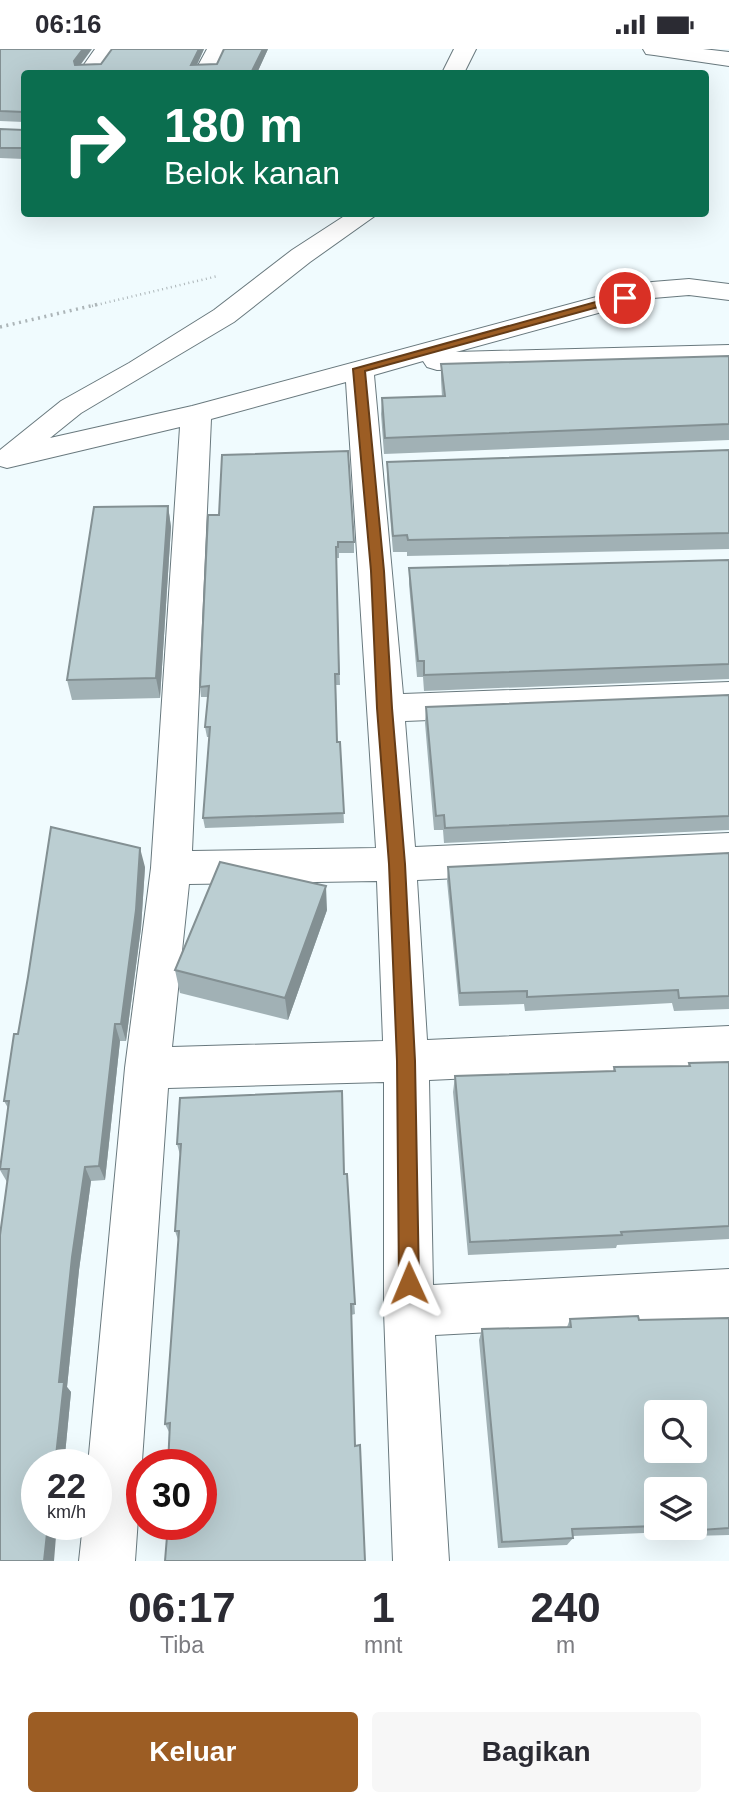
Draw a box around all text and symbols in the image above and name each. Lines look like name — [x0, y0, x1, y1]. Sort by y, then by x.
text: 06:16 — [35, 9, 102, 39]
icon: right — [49, 98, 140, 189]
text: 180 m — [164, 98, 303, 152]
text: Belok kanan — [164, 155, 340, 191]
pin — [595, 268, 655, 328]
icon: arrive — [606, 279, 644, 317]
position arrow — [372, 1246, 446, 1320]
map controls — [644, 1400, 707, 1540]
button: search — [644, 1400, 707, 1463]
speed limit sign: 30 — [126, 1449, 217, 1540]
text: 22 — [47, 1466, 86, 1505]
button: layers — [644, 1477, 707, 1540]
text: km/h — [47, 1502, 86, 1522]
text: 06:17 — [128, 1584, 236, 1631]
text: 1 — [371, 1584, 395, 1631]
text: 240 — [531, 1584, 601, 1631]
text: Tiba — [160, 1632, 204, 1658]
text: mnt — [364, 1632, 402, 1658]
text: m — [556, 1632, 575, 1658]
button: Keluar — [28, 1712, 358, 1792]
button: Bagikan — [372, 1712, 701, 1792]

